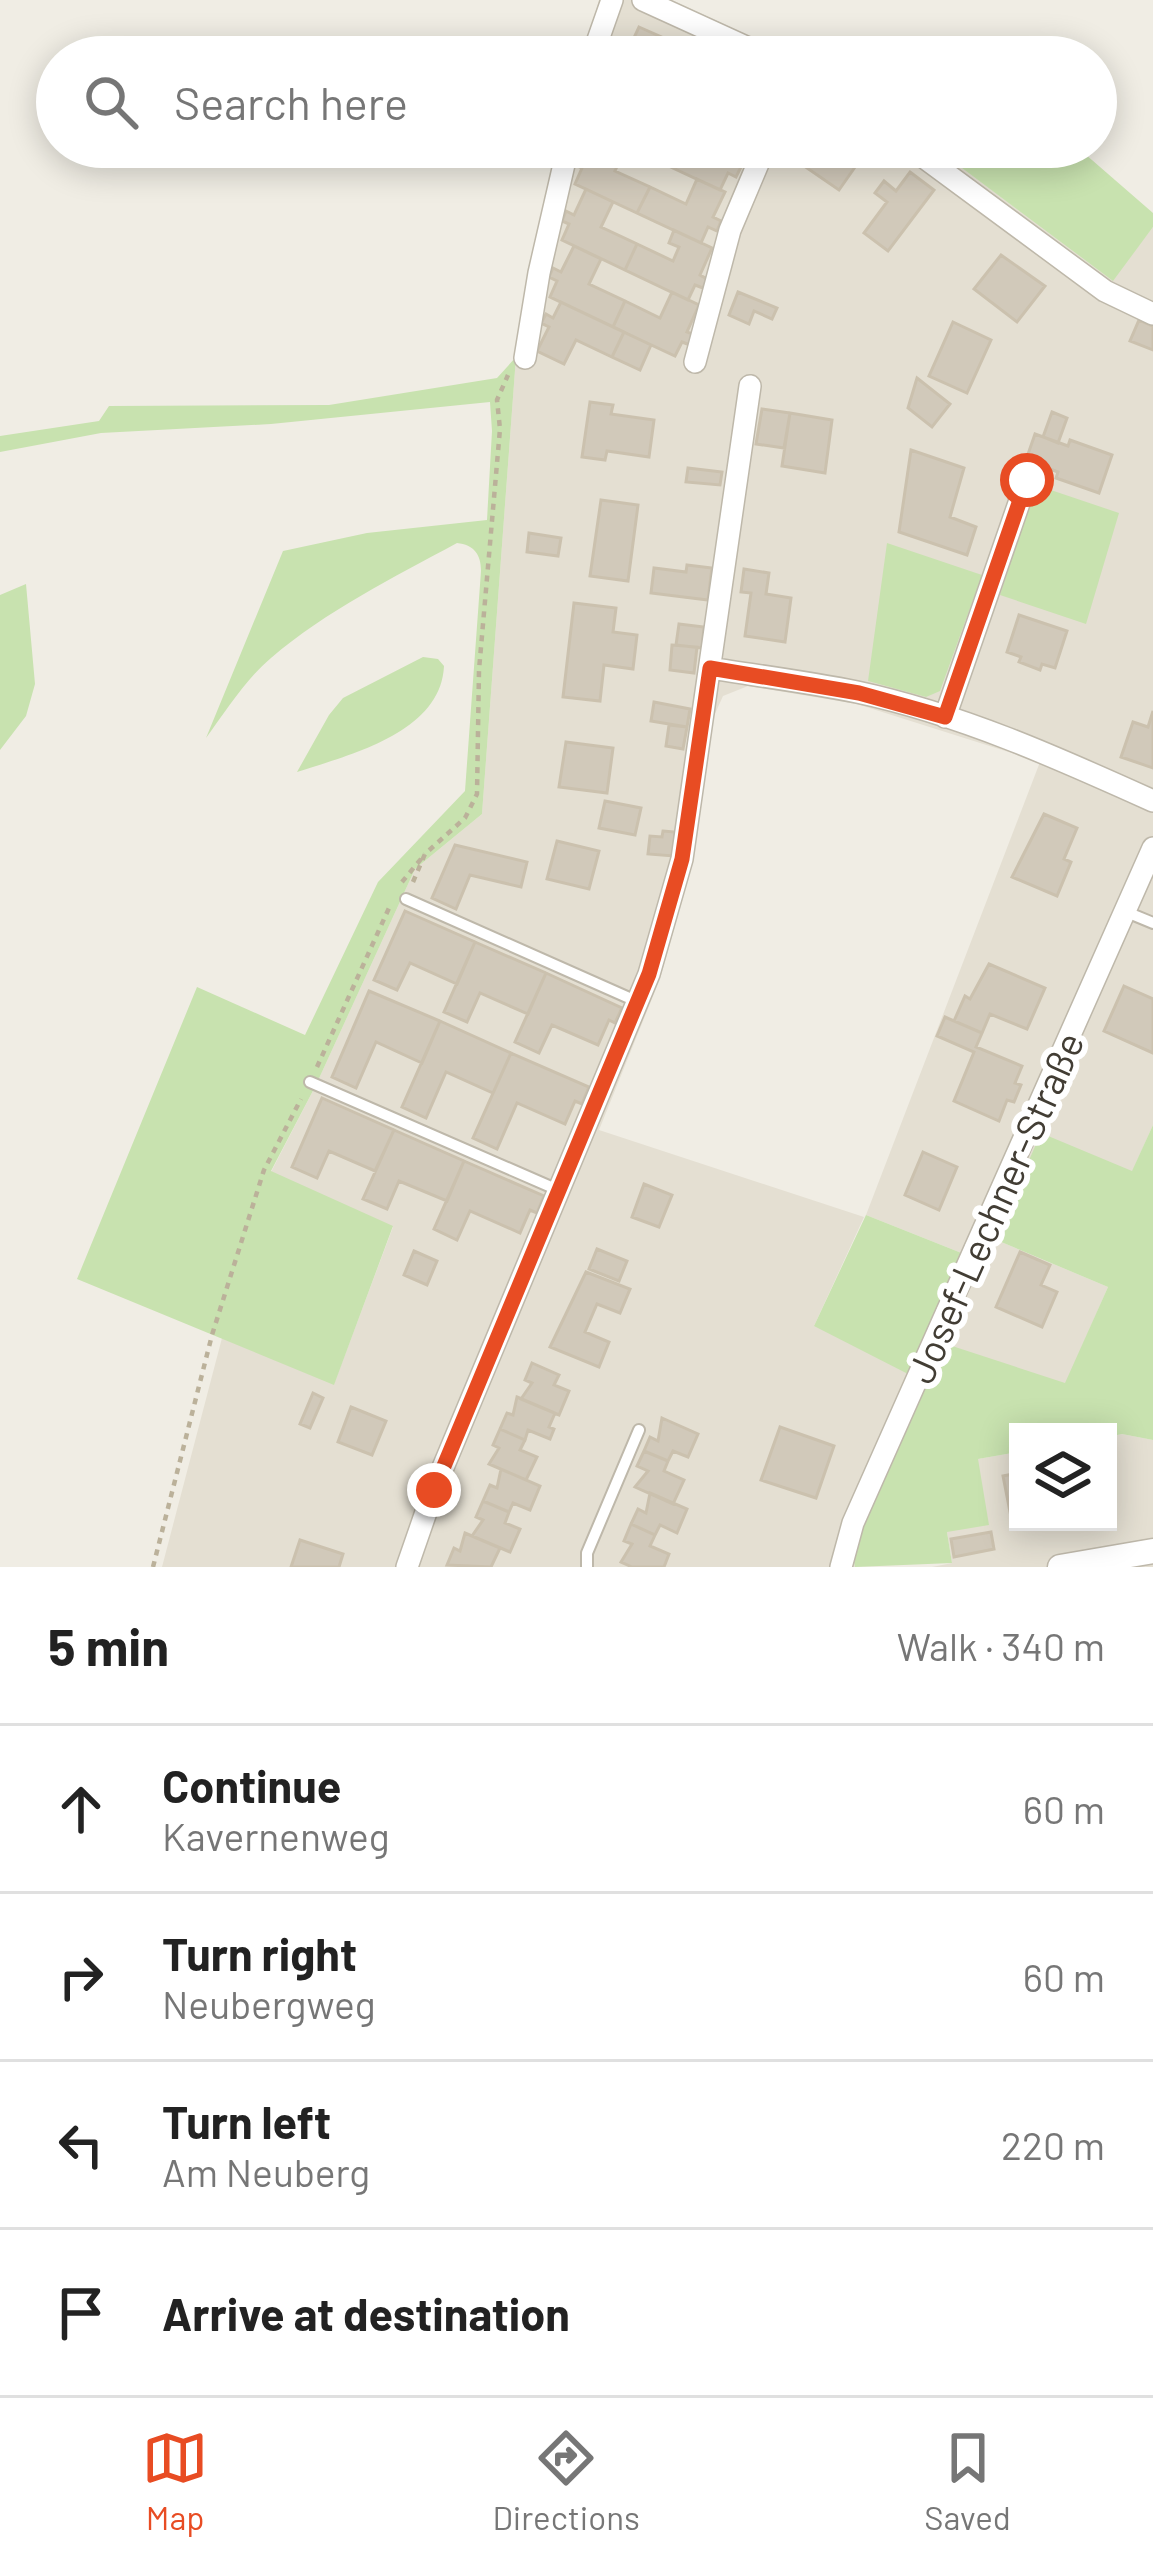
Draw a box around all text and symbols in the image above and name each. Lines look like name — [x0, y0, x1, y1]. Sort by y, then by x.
search box — [36, 36, 1117, 168]
icon: search — [78, 69, 144, 135]
text: Search here — [174, 75, 408, 129]
route start — [1000, 453, 1054, 507]
street label: Josef-Lechner-Straße — [895, 1024, 1093, 1390]
map controls — [1009, 1423, 1117, 1531]
button: layers — [1009, 1423, 1117, 1531]
route end — [407, 1463, 461, 1517]
text: 5 min — [48, 1615, 169, 1676]
text: Walk · 340 m — [897, 1622, 1105, 1669]
text: Continue — [162, 1758, 341, 1812]
icon: ahead — [48, 1776, 114, 1842]
text: 60 m — [1023, 1785, 1105, 1832]
text: Kavernenweg — [162, 1812, 390, 1859]
text: Turn right — [162, 1926, 357, 1980]
icon: right — [48, 1944, 114, 2010]
text: 60 m — [1023, 1953, 1105, 2000]
text: Neubergweg — [162, 1980, 376, 2027]
text: Turn left — [162, 2094, 331, 2148]
icon: left — [48, 2112, 114, 2178]
text: 220 m — [1001, 2121, 1105, 2168]
text: Am Neuberg — [162, 2148, 370, 2195]
icon: arrive — [48, 2280, 114, 2346]
text: Arrive at destination — [162, 2286, 570, 2340]
tab: Map — [142, 2425, 208, 2537]
tab: Directions — [492, 2425, 640, 2537]
tab: Saved — [924, 2425, 1011, 2537]

